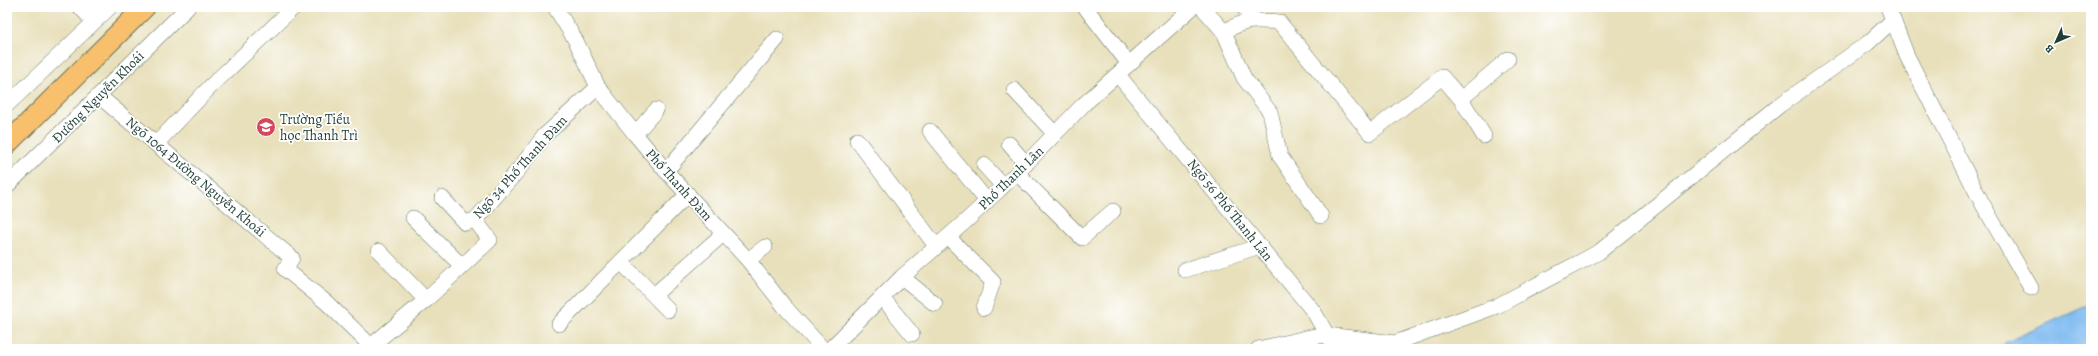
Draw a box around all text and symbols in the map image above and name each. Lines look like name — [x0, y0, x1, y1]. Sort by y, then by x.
north arrow — [2036, 22, 2076, 62]
text: B — [2041, 41, 2057, 56]
street label: Đường Nguyễn Khoái — [48, 47, 148, 147]
place label: Trường Tiểu học Thanh Trì — [280, 110, 358, 145]
street label: Ngõ 34 Phố Thanh Đàm — [468, 111, 572, 223]
street label: Ngõ 1064 Đường Nguyễn Khoái — [122, 113, 270, 241]
school or university icon: Trường Tiểu học Thanh Trì — [255, 116, 277, 138]
street label: Phố Thanh Lân — [974, 142, 1048, 214]
street label: Phố Thanh Đàm — [641, 145, 717, 226]
street label: Ngõ 56 Phố Thanh Lân — [1183, 155, 1277, 265]

